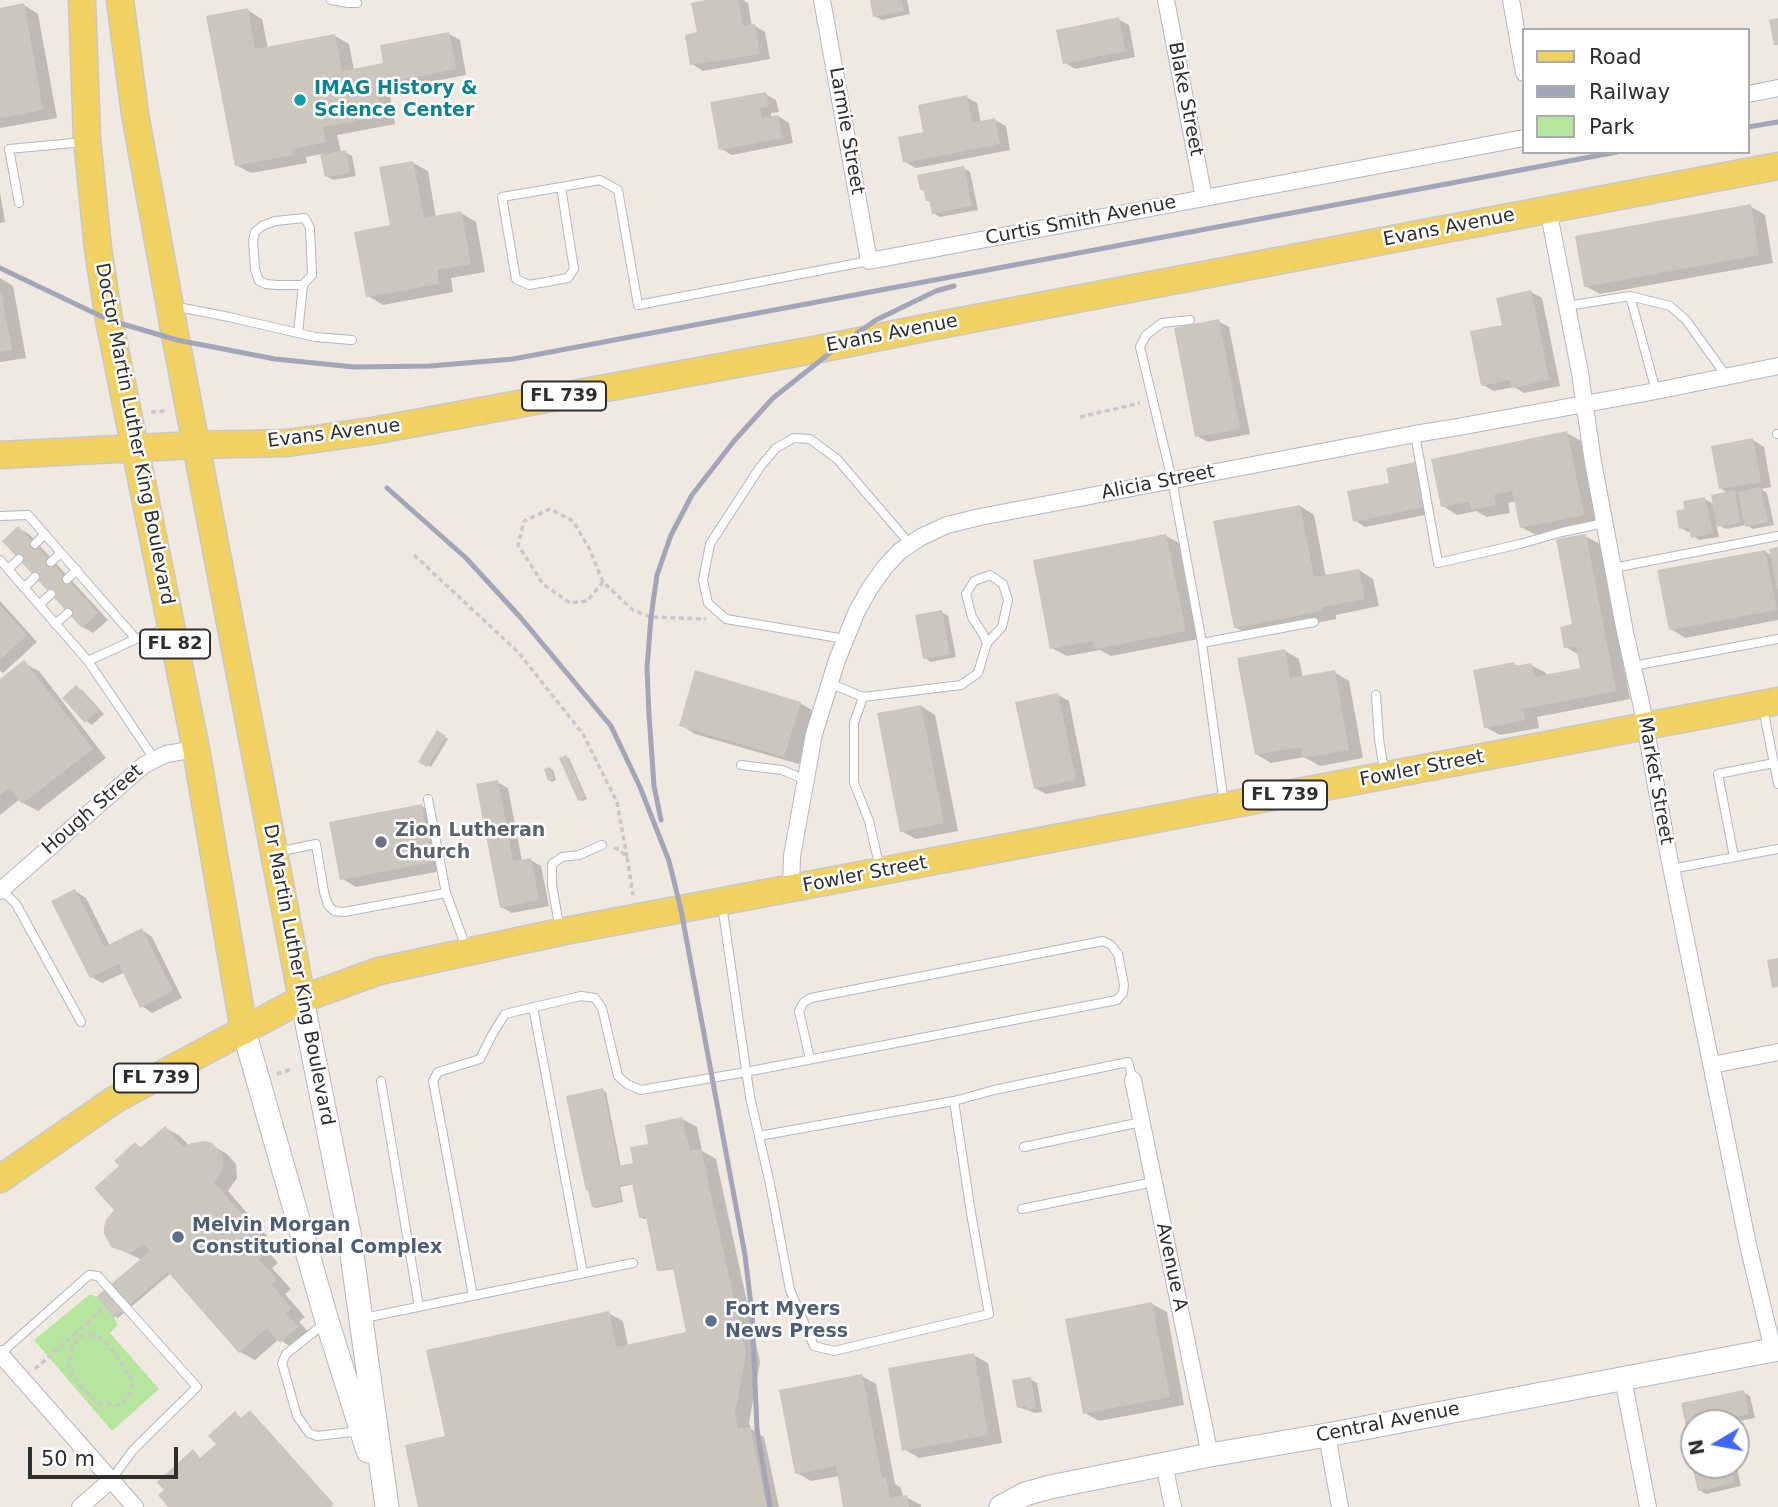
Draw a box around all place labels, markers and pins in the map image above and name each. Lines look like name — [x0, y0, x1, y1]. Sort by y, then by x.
place label: IMAG History & Science Center — [314, 78, 478, 122]
marker: IMAG History & Science Center — [292, 92, 308, 108]
place label: Zion Lutheran Church — [395, 820, 545, 864]
marker: Zion Lutheran Church — [373, 834, 389, 850]
place label: Melvin Morgan Constitutional Complex — [192, 1215, 442, 1259]
marker: Melvin Morgan Constitutional Complex — [170, 1229, 186, 1245]
place label: Fort Myers News Press — [725, 1299, 848, 1343]
marker: Fort Myers News Press — [703, 1313, 719, 1329]

